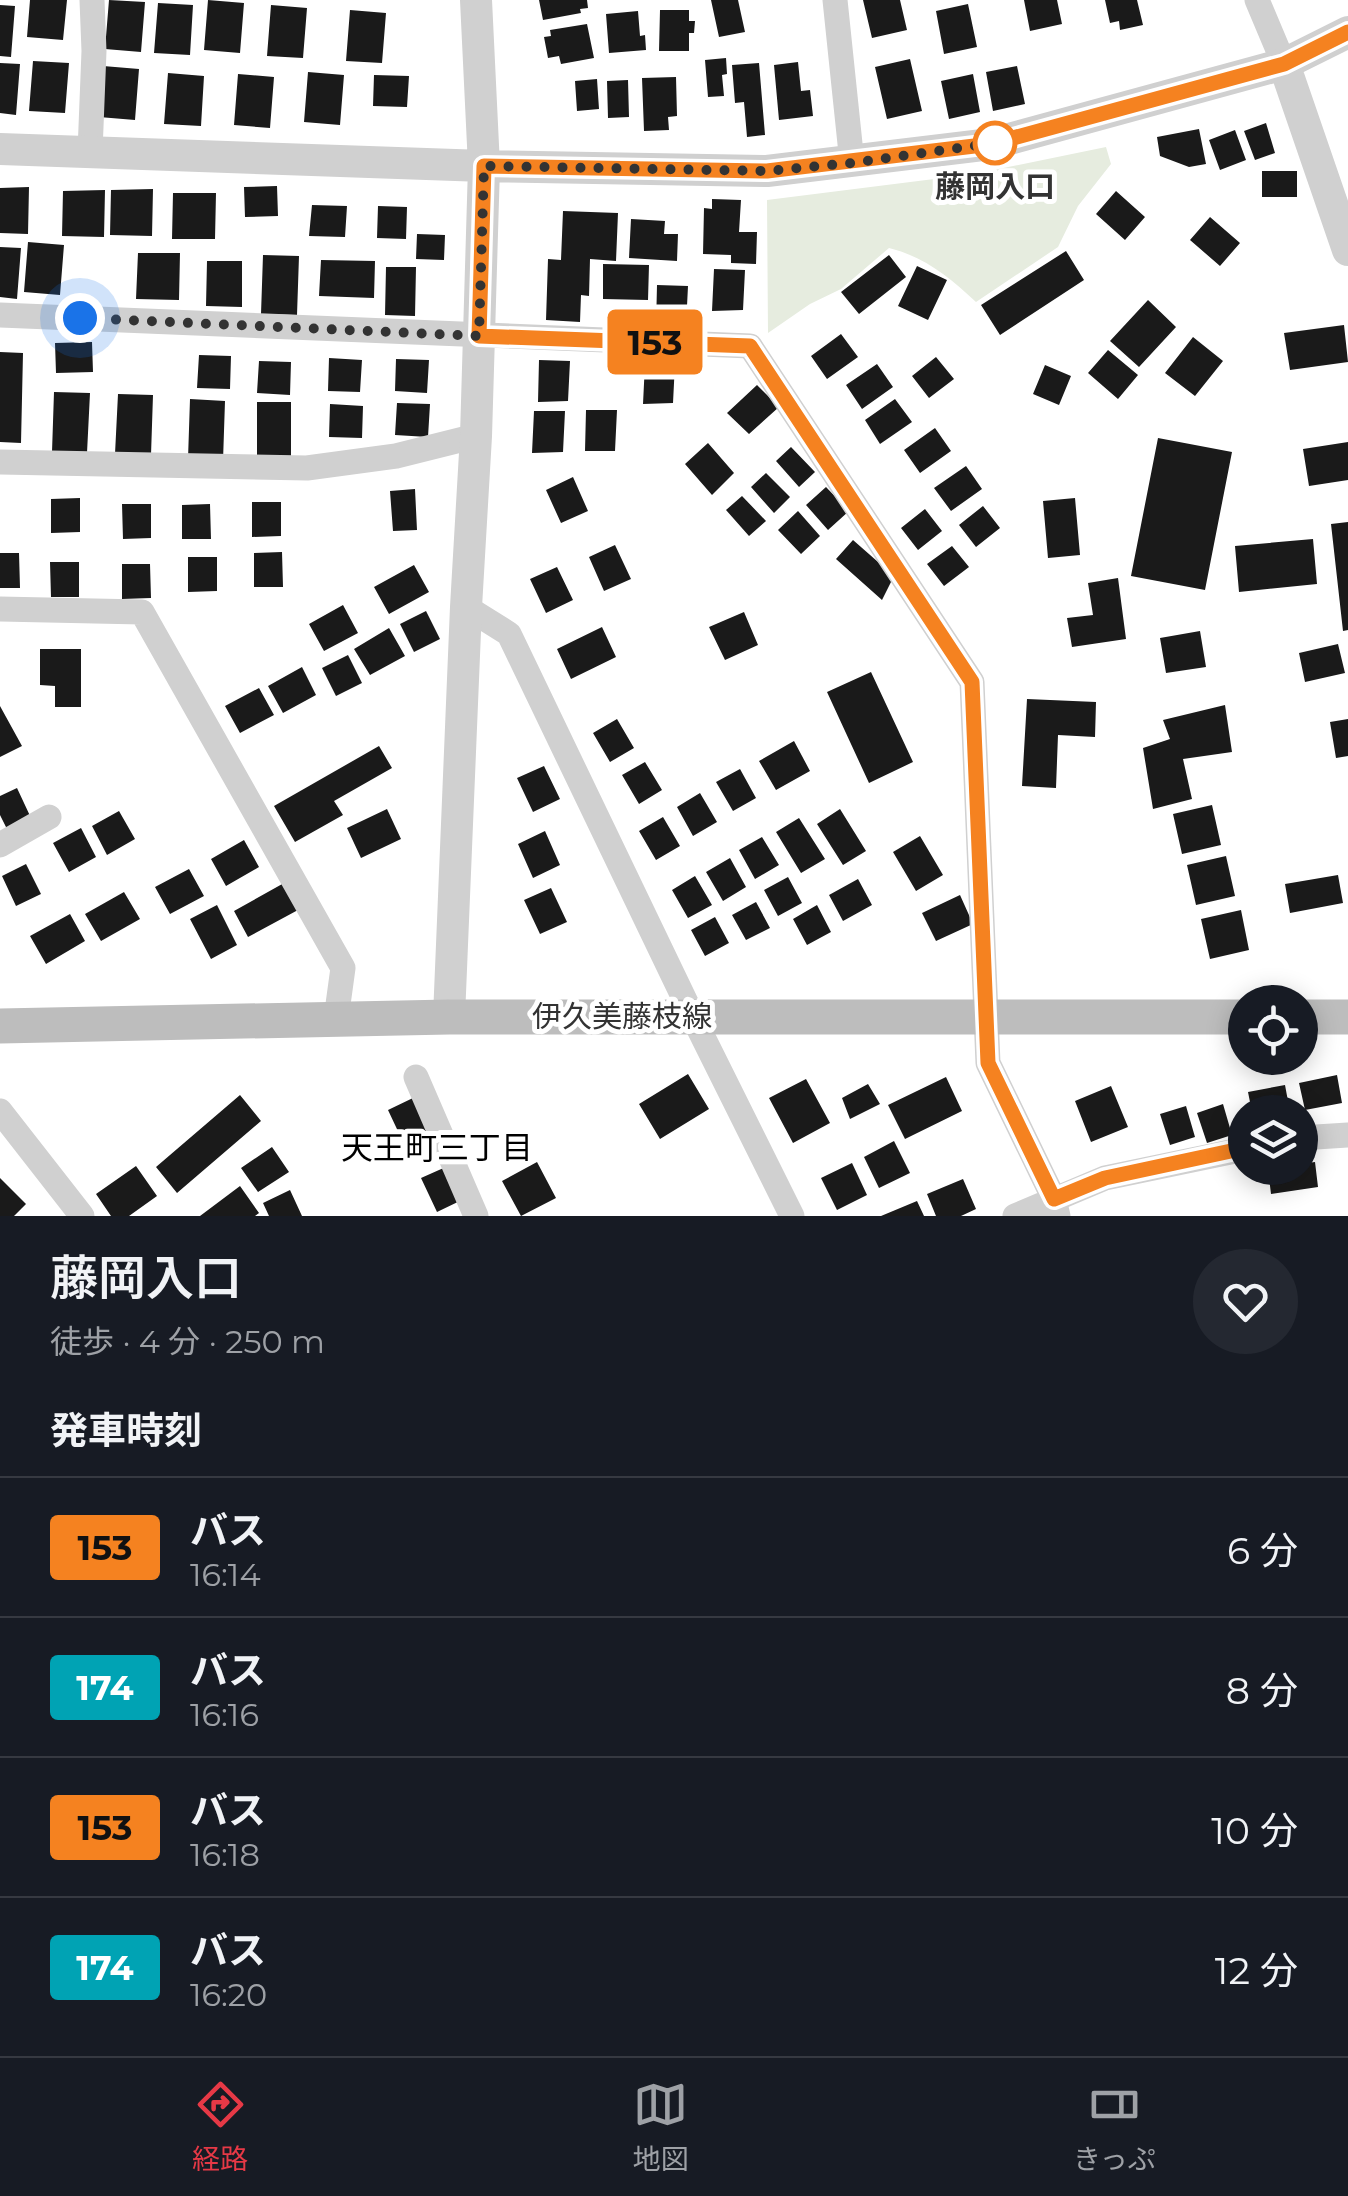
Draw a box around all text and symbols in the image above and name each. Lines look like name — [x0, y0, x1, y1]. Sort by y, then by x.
marker: 藤岡入口 — [974, 122, 1016, 164]
place label: 藤岡入口 — [935, 168, 1055, 205]
your location — [55, 293, 105, 343]
line badge: 153 — [598, 310, 712, 374]
text: 153 — [627, 321, 683, 364]
map controls — [1228, 985, 1318, 1185]
button: locate — [1228, 985, 1318, 1075]
street label: 伊久美藤枝線 — [532, 998, 712, 1035]
button: layers — [1228, 1095, 1318, 1185]
district label: 天王町三丁目 — [341, 1128, 533, 1167]
text: 藤岡入口 — [50, 1249, 242, 1307]
button: heart — [1193, 1249, 1298, 1354]
text: 徒歩 · 4 分 · 250 m — [50, 1322, 325, 1361]
text: 発車時刻 — [50, 1407, 202, 1454]
text: バス — [190, 1507, 266, 1554]
text: 153 — [77, 1526, 133, 1569]
text: 6 分 — [1227, 1527, 1298, 1574]
text: 16:14 — [190, 1555, 261, 1594]
text: バス — [190, 1647, 266, 1694]
text: 174 — [76, 1666, 134, 1709]
text: 8 分 — [1226, 1667, 1298, 1714]
text: 16:16 — [190, 1695, 259, 1734]
text: バス — [190, 1787, 266, 1834]
text: 153 — [77, 1806, 133, 1849]
text: 10 分 — [1211, 1807, 1298, 1854]
text: 16:18 — [190, 1835, 260, 1874]
text: バス — [190, 1927, 266, 1974]
text: 174 — [76, 1946, 134, 1989]
text: 12 分 — [1215, 1947, 1298, 1994]
text: 16:20 — [190, 1975, 267, 2014]
tab: 経路 — [192, 2077, 248, 2177]
tab: 地図 — [633, 2077, 689, 2177]
tab: きっぷ — [1073, 2077, 1156, 2177]

